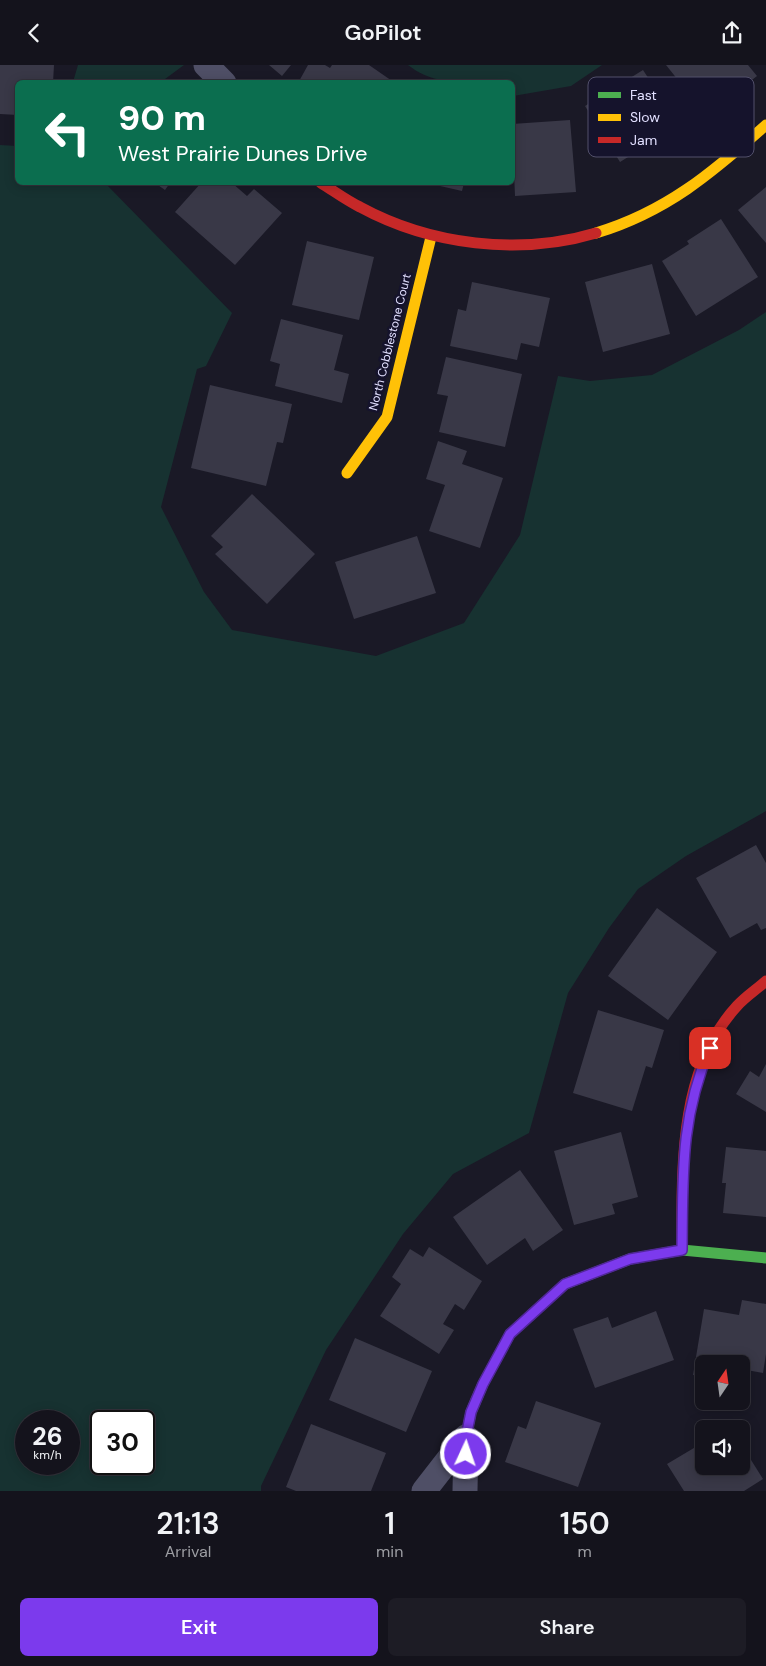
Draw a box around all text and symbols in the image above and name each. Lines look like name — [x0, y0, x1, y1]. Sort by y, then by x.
text: GoPilot — [344, 18, 422, 47]
icon: back — [20, 19, 48, 47]
icon: share — [718, 19, 746, 47]
legend — [588, 77, 754, 157]
text: Fast — [630, 86, 657, 104]
text: 90 m — [118, 95, 206, 141]
icon: left — [35, 100, 100, 165]
text: Slow — [630, 108, 660, 126]
text: Jam — [630, 131, 657, 149]
text: West Prairie Dunes Drive — [118, 139, 367, 168]
street label: North Cobblestone Court — [365, 271, 415, 412]
pin — [689, 1027, 731, 1069]
icon: arrive — [696, 1034, 724, 1062]
north arrow — [695, 1355, 750, 1410]
map controls — [695, 1355, 750, 1475]
speed limit sign: 30 — [90, 1410, 155, 1475]
text: 26 — [32, 1420, 63, 1453]
button: sound — [695, 1420, 750, 1475]
position arrow — [439, 1427, 491, 1479]
text: km/h — [33, 1447, 62, 1463]
text: 21:13 — [156, 1504, 220, 1543]
text: 1 — [384, 1504, 395, 1543]
text: 150 — [560, 1504, 610, 1543]
text: Arrival — [165, 1541, 211, 1562]
text: min — [376, 1541, 403, 1562]
text: m — [578, 1541, 592, 1562]
button: Exit — [20, 1598, 378, 1656]
button: Share — [388, 1598, 746, 1656]

